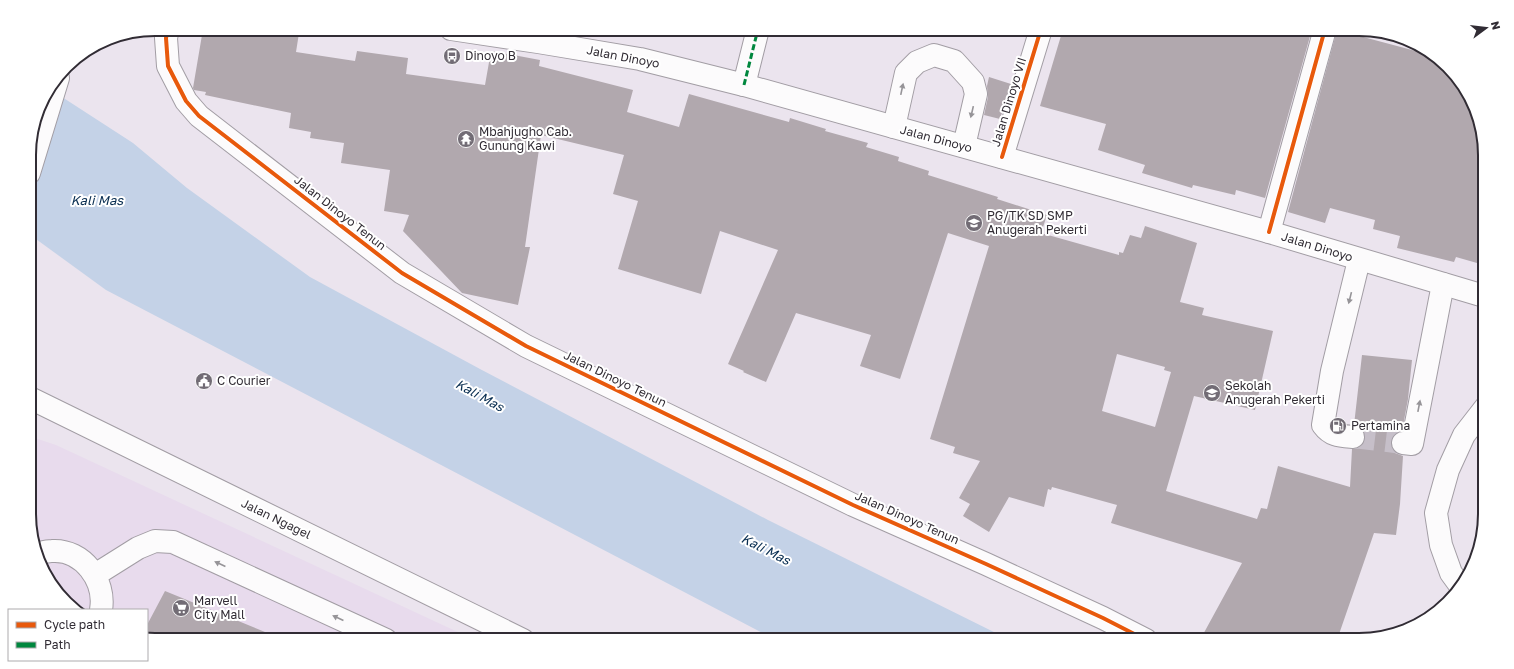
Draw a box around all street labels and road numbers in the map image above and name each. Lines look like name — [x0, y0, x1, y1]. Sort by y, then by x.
street label: Jalan Dinoyo — [585, 42, 661, 71]
street label: Jalan Dinoyo VII — [988, 55, 1029, 148]
street label: Jalan Dinoyo — [898, 122, 974, 155]
street label: Jalan Dinoyo Tenun — [291, 172, 389, 253]
street label: Jalan Dinoyo — [1280, 229, 1355, 265]
street label: Jalan Dinoyo Tenun — [561, 347, 669, 410]
street label: Jalan Dinoyo Tenun — [853, 488, 962, 547]
street label: Jalan Ngagel — [239, 495, 314, 542]

